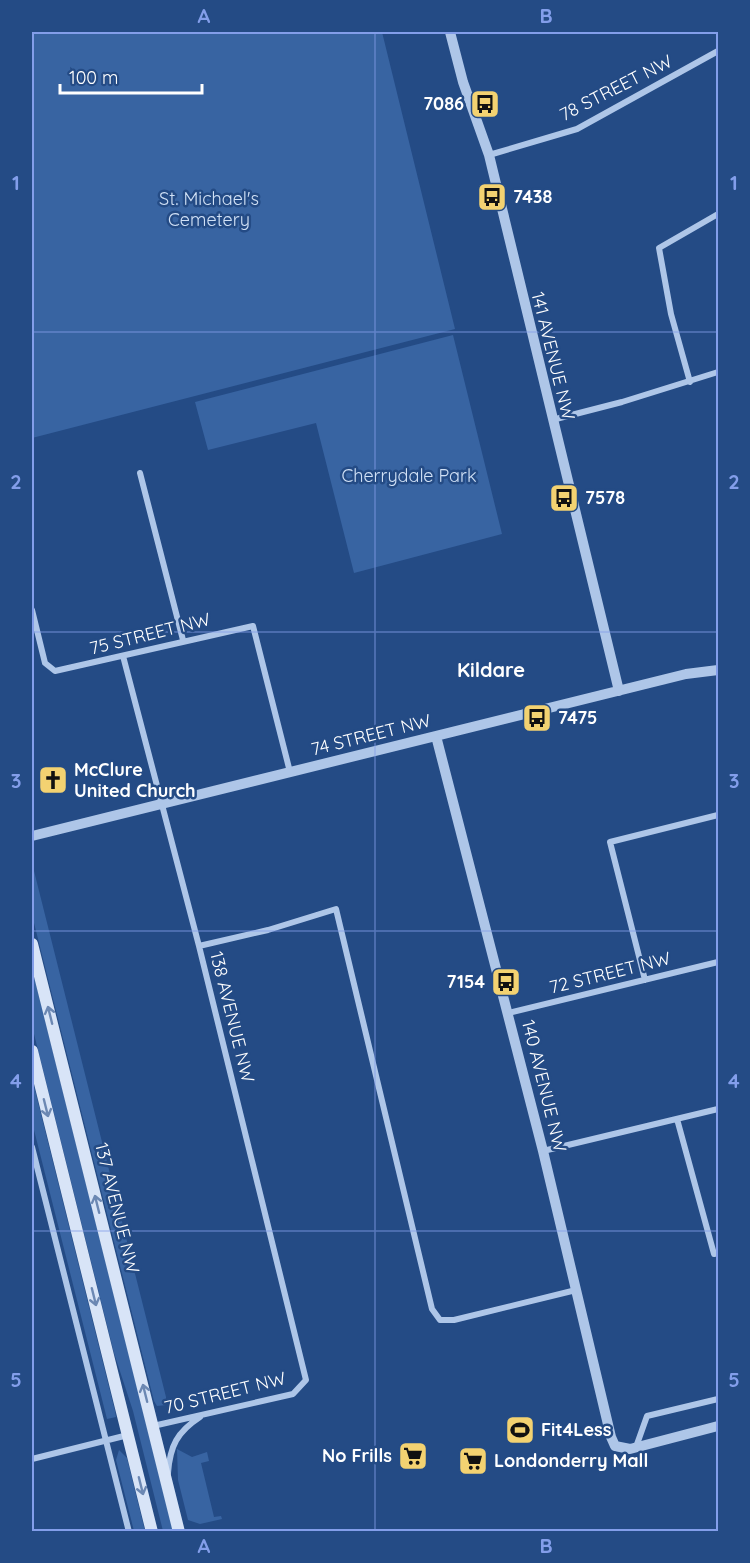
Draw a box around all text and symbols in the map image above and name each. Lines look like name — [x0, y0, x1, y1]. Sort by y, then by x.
text: A — [198, 3, 211, 28]
text: B — [539, 3, 553, 28]
street label: 78 STREET NW — [555, 49, 676, 126]
scale bar — [60, 57, 202, 95]
text: 100 m — [69, 66, 118, 89]
bus stop icon: 7086 — [469, 88, 501, 120]
place label: 7086 — [423, 92, 464, 115]
text: 1 — [12, 170, 20, 195]
text: 1 — [730, 170, 738, 195]
bus stop icon: 7438 — [476, 181, 508, 213]
place label: 7438 — [513, 185, 552, 208]
park label: St. Michael's Cemetery — [159, 187, 259, 231]
street label: 141 AVENUE NW — [526, 290, 580, 422]
park label: Cherrydale Park — [341, 464, 477, 487]
text: 2 — [10, 469, 22, 494]
text: 2 — [728, 469, 740, 494]
bus stop icon: 7578 — [548, 482, 580, 514]
place label: 7578 — [585, 486, 625, 509]
street label: 75 STREET NW — [87, 607, 213, 660]
district label: Kildare — [457, 657, 525, 682]
bus stop icon: 7475 — [521, 702, 553, 734]
place label: 7475 — [558, 706, 597, 729]
street label: 74 STREET NW — [309, 709, 433, 761]
place label: McClure United Church — [74, 758, 196, 802]
church icon: McClure United Church — [37, 764, 69, 796]
text: 3 — [11, 768, 21, 793]
text: 3 — [729, 768, 739, 793]
street label: 72 STREET NW — [547, 946, 673, 999]
street label: 138 AVENUE NW — [205, 949, 260, 1085]
bus stop icon: 7154 — [490, 966, 522, 998]
place label: 7154 — [446, 970, 485, 993]
one-way arrow — [43, 1006, 55, 1025]
street label: 140 AVENUE NW — [517, 1017, 572, 1154]
text: 4 — [10, 1068, 22, 1093]
text: 4 — [728, 1068, 740, 1093]
one-way arrow — [40, 1098, 52, 1117]
street label: 137 AVENUE NW — [90, 1140, 145, 1276]
one-way arrow — [91, 1195, 103, 1214]
one-way arrow — [88, 1287, 100, 1306]
street label: 70 STREET NW — [162, 1366, 288, 1419]
text: 5 — [10, 1367, 22, 1392]
text: 5 — [728, 1367, 740, 1392]
one-way arrow — [138, 1384, 150, 1403]
sports icon: Fit4Less — [504, 1414, 536, 1446]
place label: Fit4Less — [541, 1418, 612, 1441]
supermarket icon: No Frills — [397, 1440, 429, 1472]
place label: No Frills — [322, 1444, 392, 1467]
supermarket icon: Londonderry Mall — [457, 1445, 489, 1477]
place label: Londonderry Mall — [494, 1449, 648, 1472]
one-way arrow — [136, 1476, 147, 1495]
text: A — [198, 1533, 211, 1558]
text: B — [539, 1533, 553, 1558]

